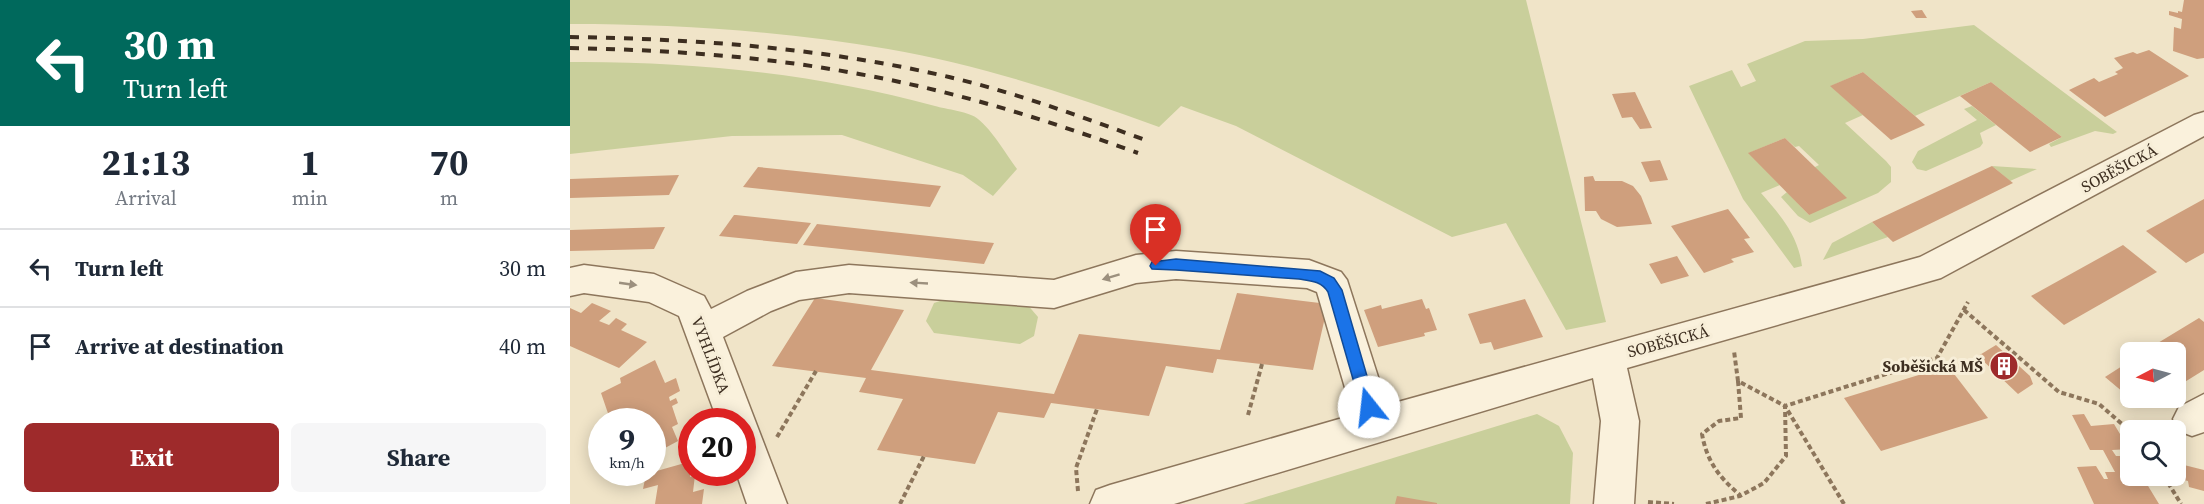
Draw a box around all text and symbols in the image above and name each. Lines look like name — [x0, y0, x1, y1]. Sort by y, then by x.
text: 30 m — [123, 15, 216, 73]
icon: left — [24, 24, 102, 102]
text: Turn left — [123, 70, 227, 107]
text: 21:13 — [102, 138, 190, 187]
text: 1 — [300, 138, 320, 187]
text: 70 — [429, 138, 469, 187]
street label: SOBĚŠICKÁ — [2077, 138, 2161, 197]
text: Arrival — [115, 184, 177, 212]
text: min — [292, 184, 328, 212]
text: m — [440, 184, 458, 212]
pin — [1130, 204, 1181, 266]
icon: arrive — [1139, 213, 1172, 246]
icon: left — [24, 252, 57, 285]
text: Turn left — [75, 253, 163, 283]
text: 30 m — [499, 253, 546, 283]
one-way arrow — [1102, 273, 1120, 282]
one-way arrow — [909, 278, 928, 288]
one-way arrow — [618, 280, 637, 289]
street label: VYHLÍDKA — [686, 313, 736, 397]
street label: SOBĚŠICKÁ — [1625, 319, 1712, 362]
icon: arrive — [24, 330, 57, 363]
text: Arrive at destination — [75, 331, 284, 361]
text: 40 m — [499, 331, 546, 361]
north arrow — [2120, 342, 2186, 408]
map controls — [2120, 342, 2186, 486]
building icon: Soběšická MŠ — [1988, 350, 2020, 382]
place label: Soběšická MŠ — [1883, 355, 1983, 377]
position arrow — [1337, 375, 1401, 439]
speed limit sign: 20 — [678, 408, 756, 486]
text: 9 — [619, 419, 635, 460]
button: search — [2120, 420, 2186, 486]
button: Exit — [24, 423, 279, 492]
button: Share — [291, 423, 546, 492]
text: km/h — [609, 452, 645, 473]

